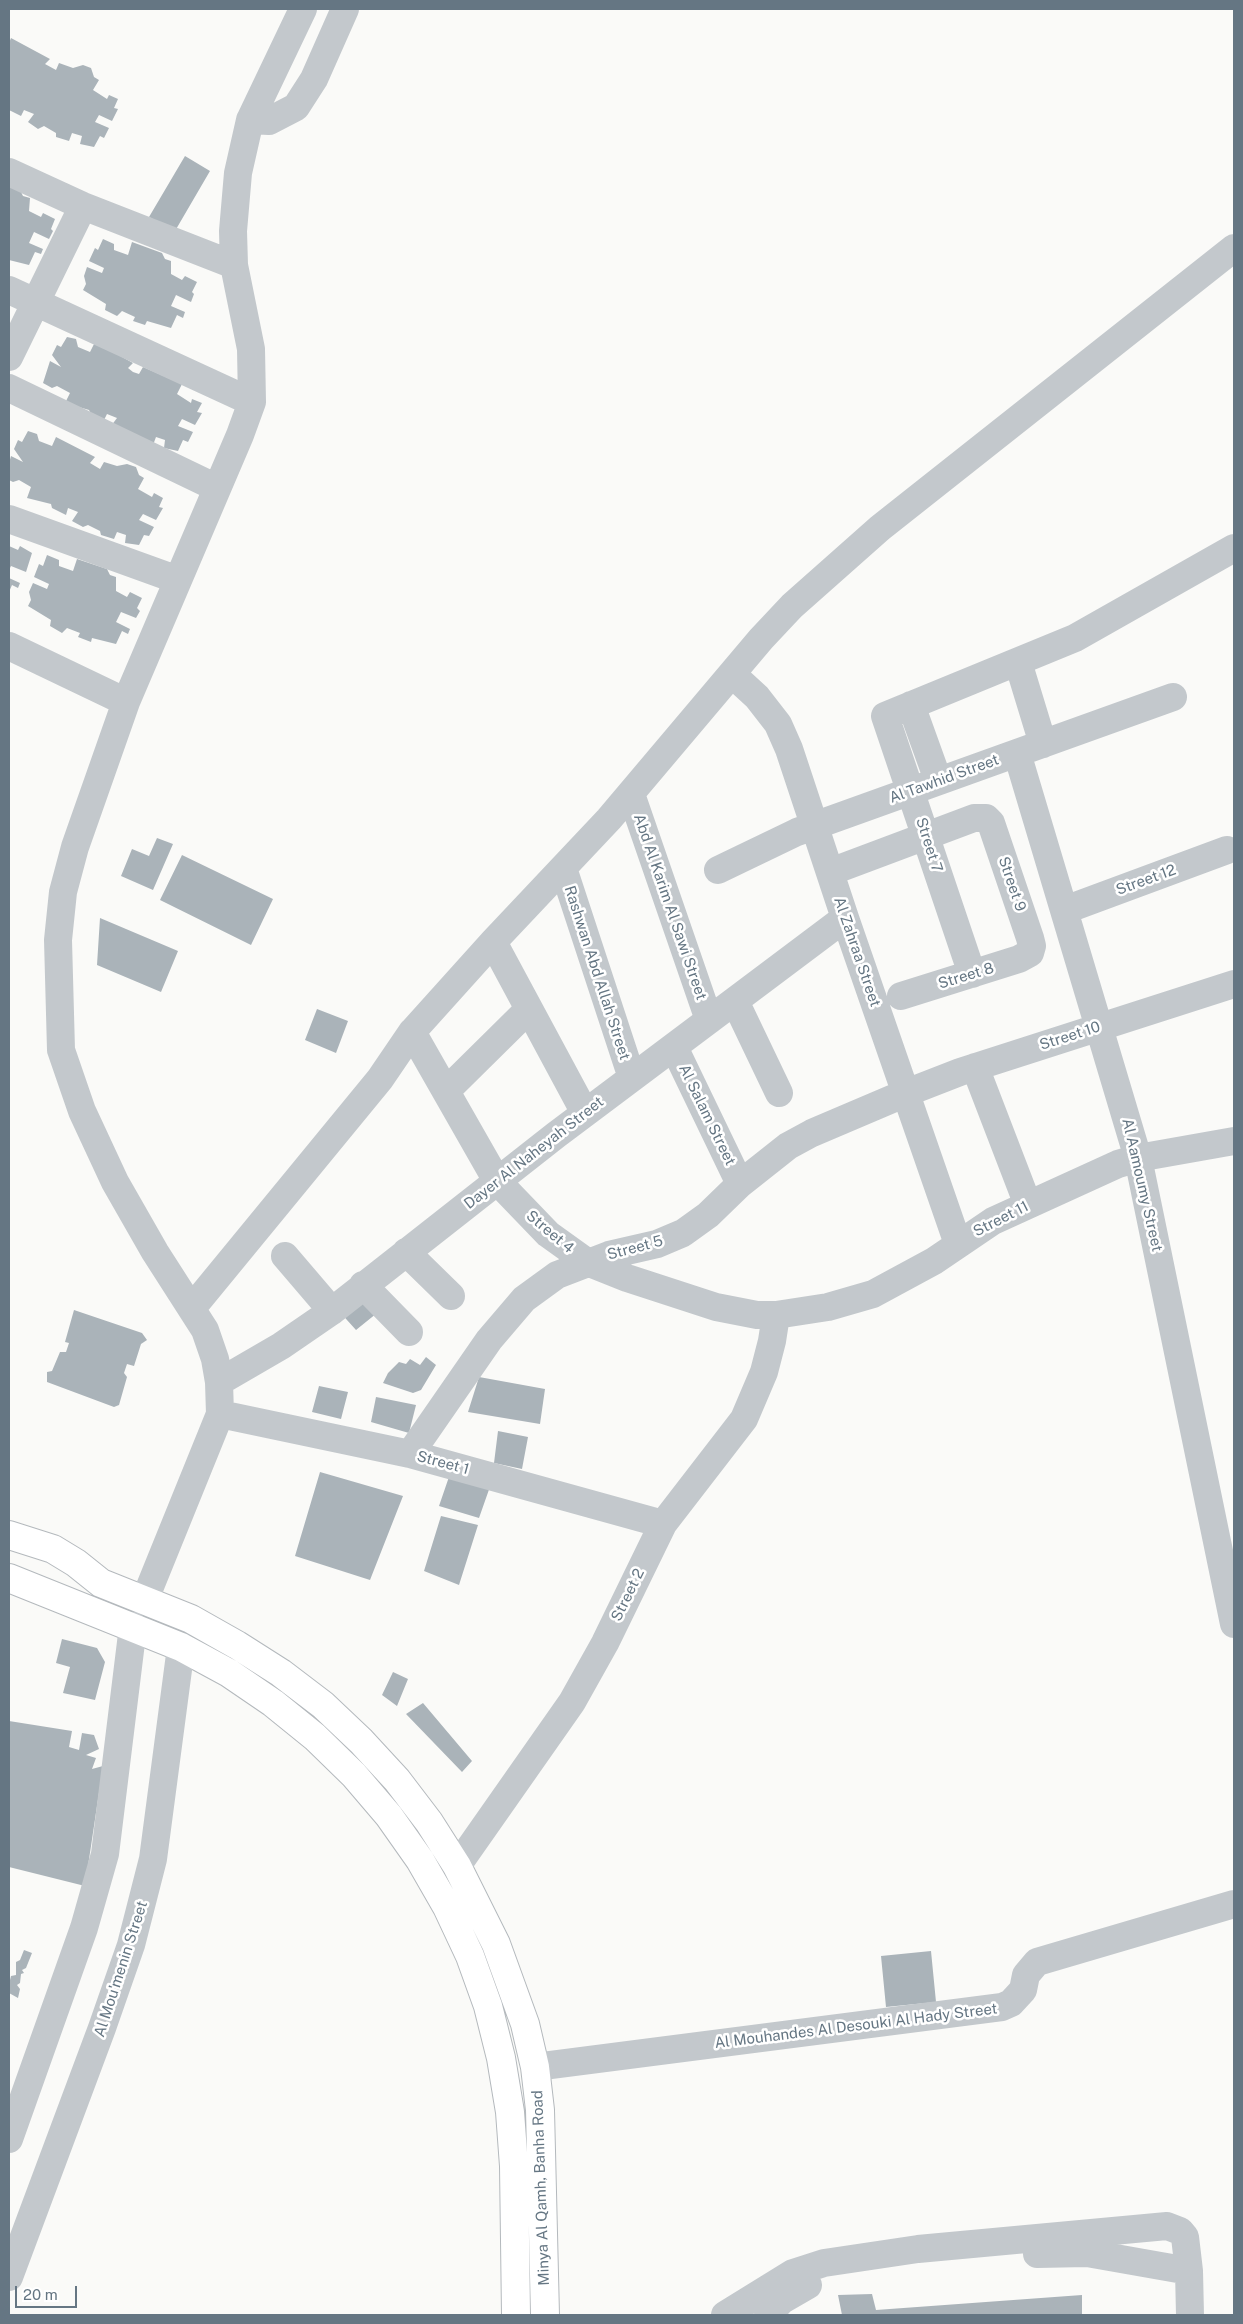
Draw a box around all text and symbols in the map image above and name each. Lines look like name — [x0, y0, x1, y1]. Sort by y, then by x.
street label: Al Tawhid Street — [887, 751, 1001, 807]
street label: Abd Al Karim Al Sawi Street — [630, 812, 710, 1002]
street label: Street 7 — [912, 815, 946, 875]
street label: Street 9 — [994, 854, 1030, 914]
street label: Street 12 — [1114, 861, 1178, 899]
street label: Rashwan Abd Allah Street — [560, 884, 634, 1062]
street label: Al Zahraa Street — [830, 895, 884, 1009]
street label: Street 8 — [936, 959, 996, 993]
street label: Street 10 — [1037, 1018, 1103, 1054]
street label: Al Salam Street — [675, 1061, 739, 1169]
street label: Dayer Al Naheyah Street — [461, 1093, 607, 1213]
street label: Al Aamoumy Street — [1118, 1117, 1166, 1253]
street label: Street 11 — [970, 1197, 1032, 1241]
street label: Street 4 — [522, 1207, 578, 1257]
street label: Street 5 — [605, 1232, 665, 1264]
street label: Street 1 — [415, 1447, 471, 1479]
street label: Street 2 — [608, 1566, 648, 1624]
street label: Al Mou'menin Street — [90, 1899, 152, 2039]
street label: Al Mouhandes Al Desouki Al Hady Street — [714, 2000, 998, 2052]
street label: Minya Al Qamh, Banha Road — [529, 2090, 553, 2286]
scale bar — [18, 2276, 80, 2308]
text: 20 m — [23, 2286, 58, 2303]

